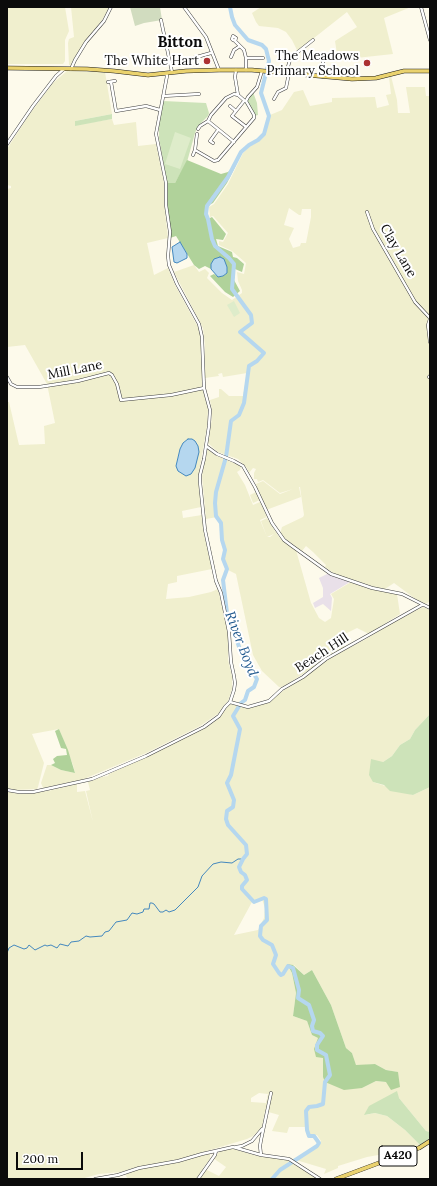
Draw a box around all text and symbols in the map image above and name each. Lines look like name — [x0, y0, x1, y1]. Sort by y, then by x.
district label: Bitton — [157, 34, 203, 52]
place label: The Meadows Primary School — [267, 48, 359, 79]
place label: The White Hart — [105, 53, 199, 69]
marker: The White Hart — [202, 56, 212, 66]
marker: The Meadows Primary School — [362, 58, 372, 68]
street label: Clay Lane — [377, 222, 419, 280]
street label: Mill Lane — [46, 357, 104, 383]
water label: River Boyd — [221, 609, 261, 679]
street label: Beach Hill — [292, 630, 352, 676]
scale bar — [18, 1144, 85, 1170]
road number: A420 — [379, 1146, 417, 1166]
text: 200 m — [23, 1151, 58, 1166]

